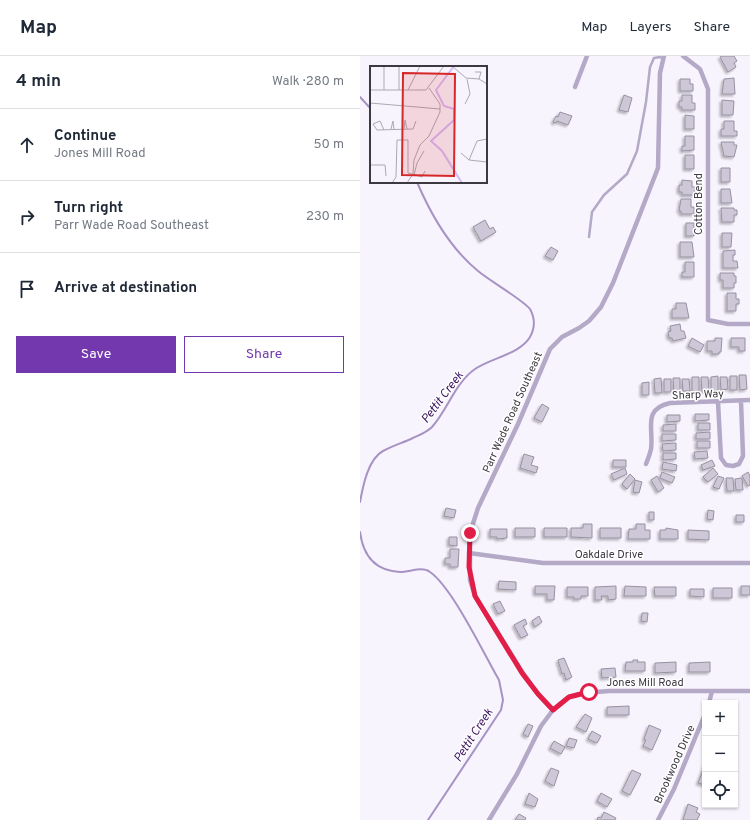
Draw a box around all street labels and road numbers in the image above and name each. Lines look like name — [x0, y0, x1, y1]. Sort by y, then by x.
street label: Cotton Bend — [692, 173, 706, 235]
street label: Parr Wade Road Southeast — [480, 350, 546, 475]
street label: Sharp Way — [672, 387, 725, 403]
street label: Oakdale Drive — [575, 548, 643, 562]
street label: Jones Mill Road — [606, 676, 684, 690]
street label: Brookwood Drive — [651, 723, 699, 806]

